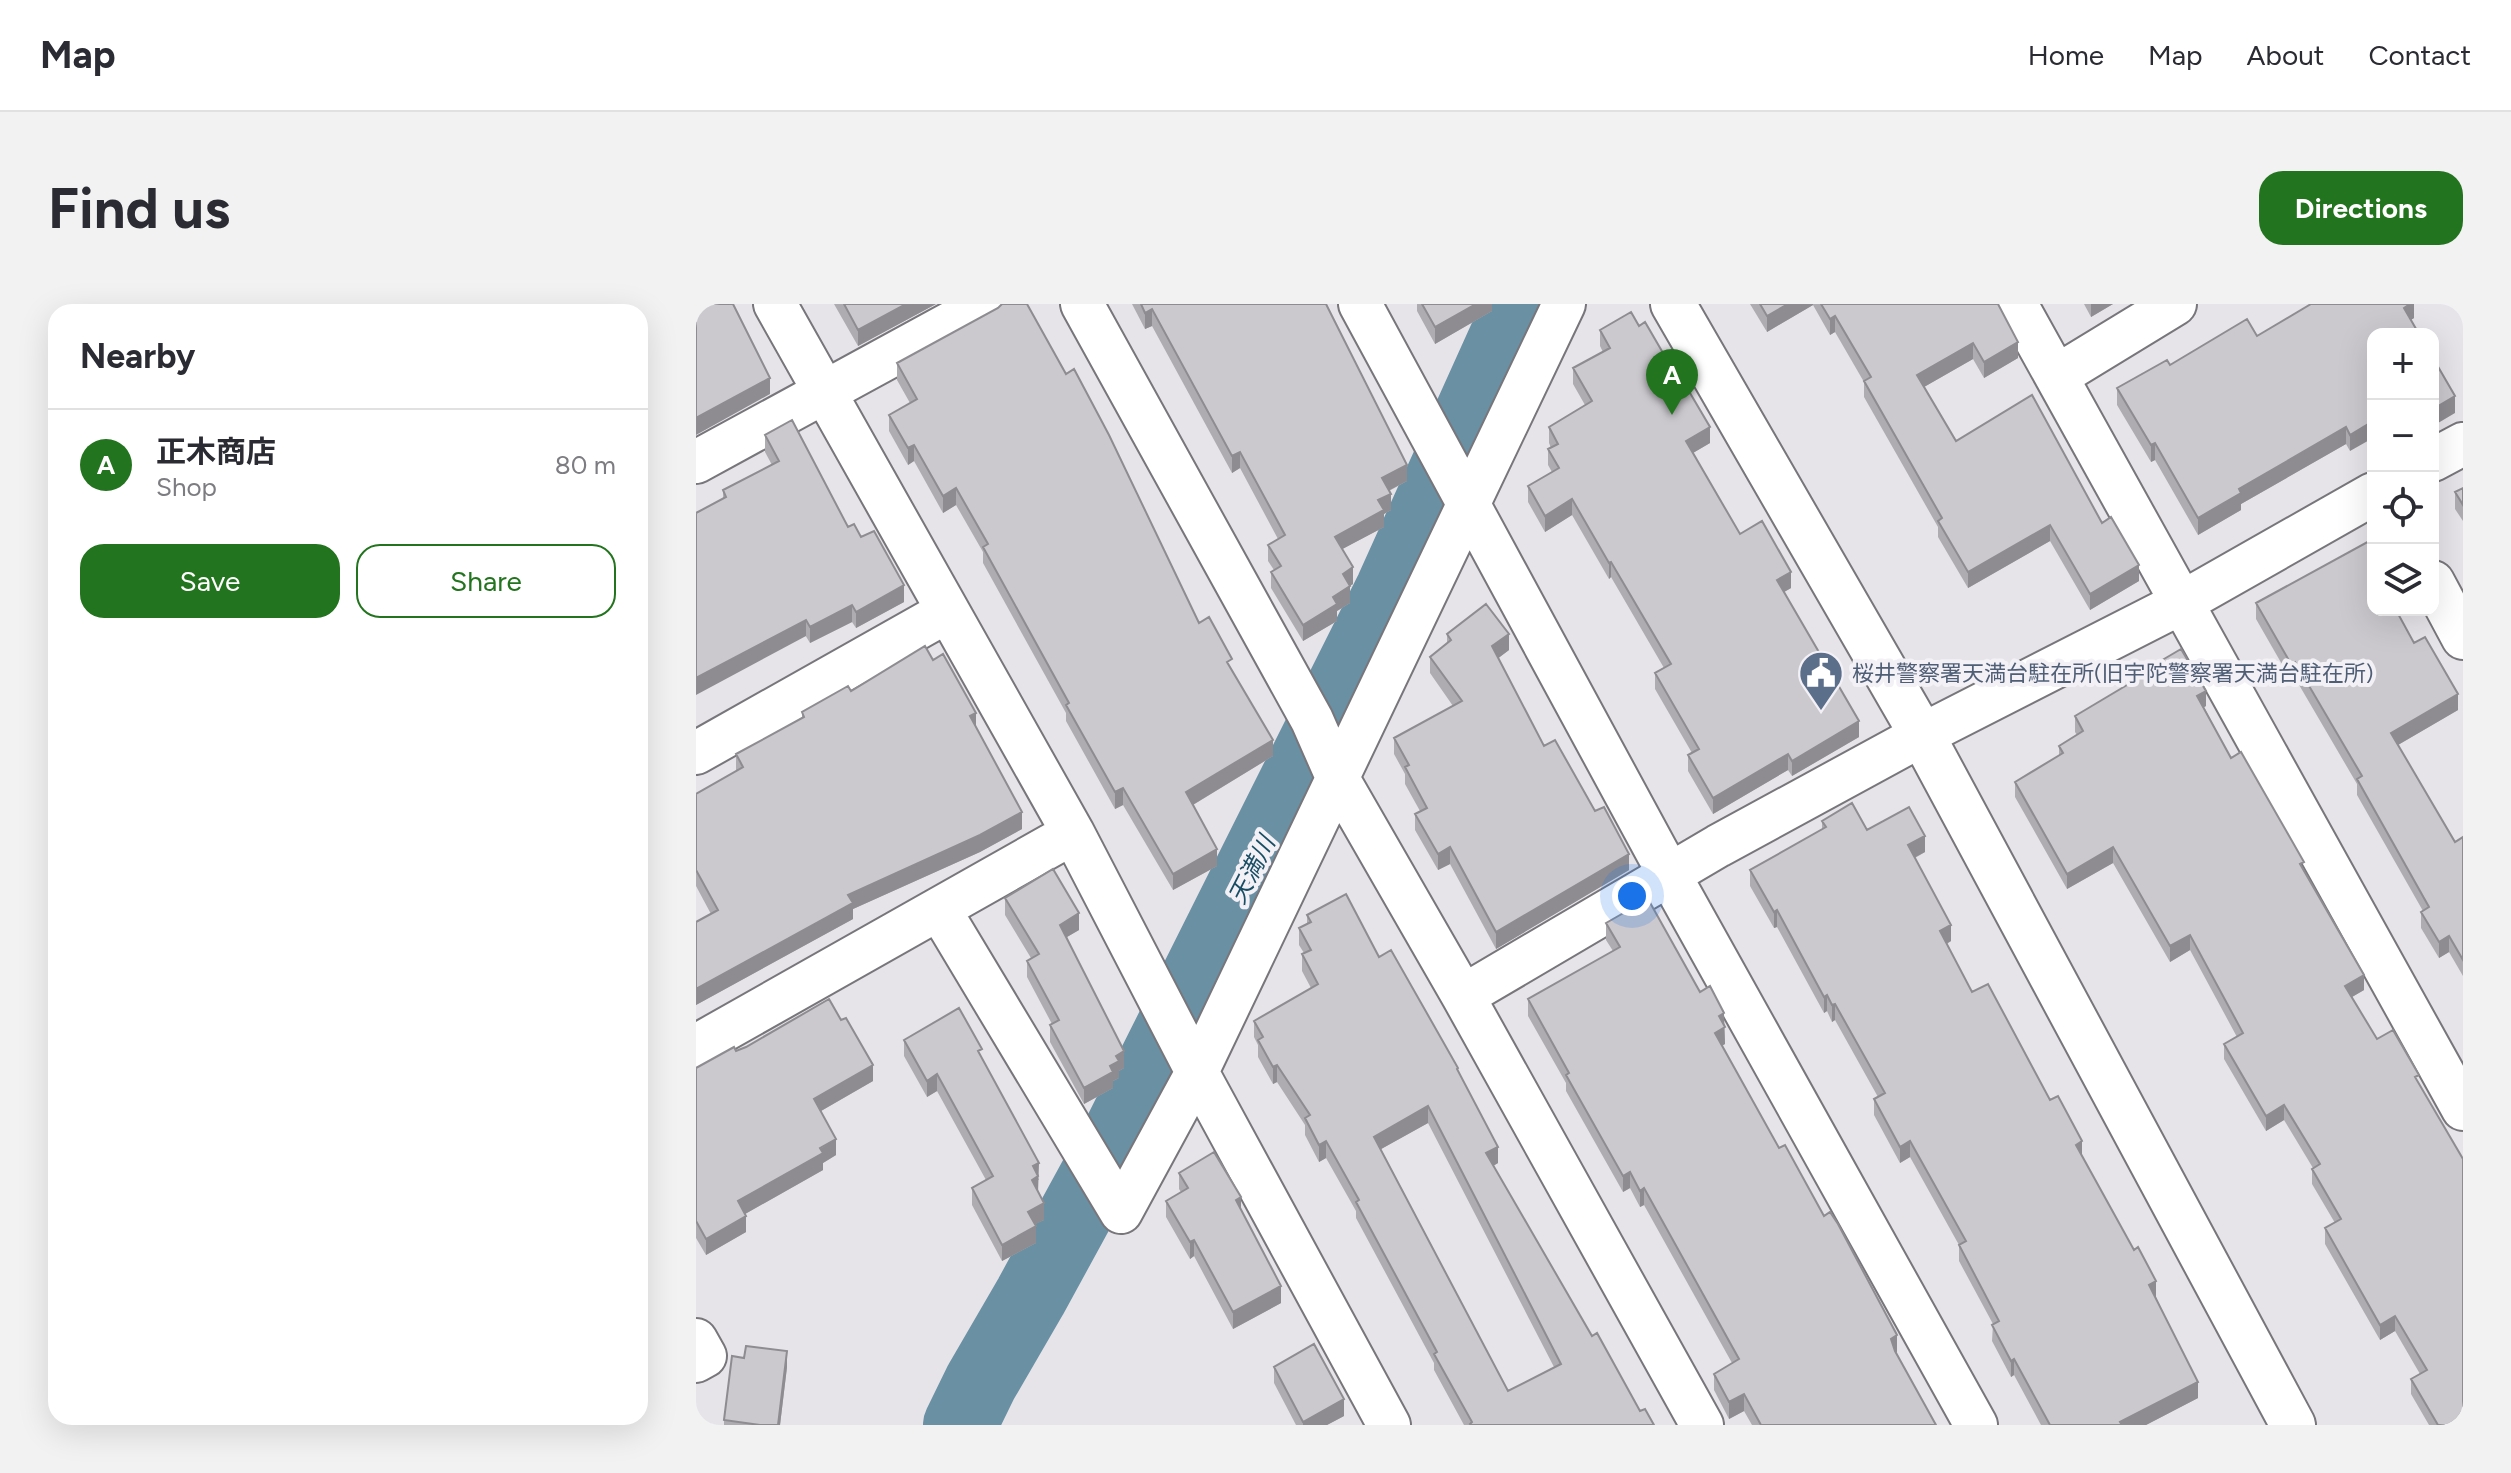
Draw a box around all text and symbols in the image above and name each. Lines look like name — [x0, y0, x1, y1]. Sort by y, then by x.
text: Map — [40, 32, 116, 78]
text: Home — [2028, 38, 2104, 72]
text: Map — [2148, 38, 2203, 72]
text: About — [2247, 38, 2324, 72]
text: Contact — [2368, 38, 2471, 72]
button: Directions — [2259, 171, 2463, 245]
text: Find us — [48, 175, 230, 242]
map controls — [2367, 328, 2439, 616]
button: + — [2367, 328, 2439, 400]
text: Nearby — [80, 336, 195, 377]
pin: A — [1646, 349, 1698, 415]
button: − — [2367, 400, 2439, 472]
text: 正木商店 — [156, 433, 276, 470]
text: A — [97, 449, 115, 481]
text: 80 m — [555, 449, 616, 481]
text: Shop — [156, 471, 217, 503]
button: locate — [2367, 472, 2439, 544]
button: Save — [80, 544, 340, 618]
button: Share — [356, 544, 616, 618]
button: layers — [2367, 544, 2439, 616]
public building icon: 桜井警察署天満台駐在所(旧宇陀警察署天満台駐在所) — [1797, 649, 1845, 712]
place label: 桜井警察署天満台駐在所(旧宇陀警察署天満台駐在所) — [1852, 660, 2374, 687]
water label: 天満川 — [1222, 828, 1282, 908]
your location — [1612, 876, 1652, 916]

